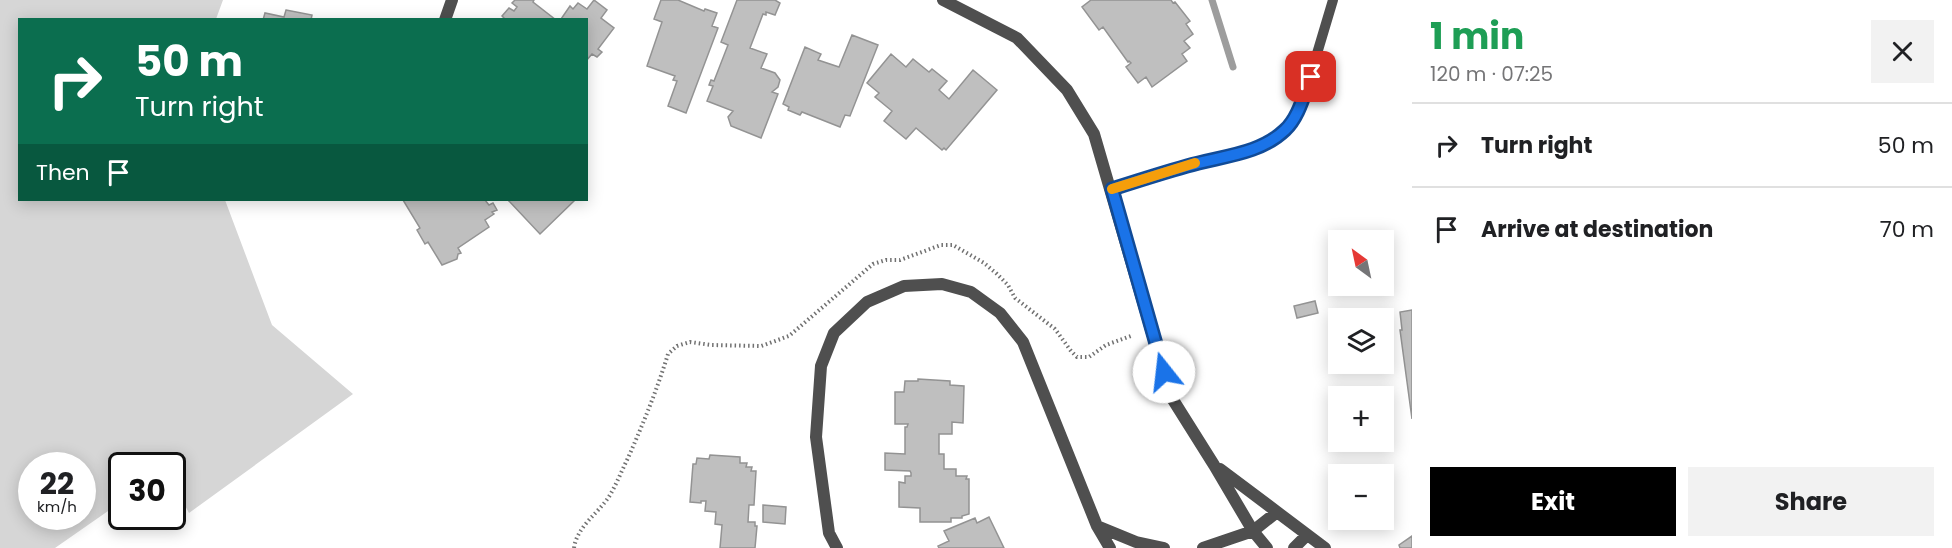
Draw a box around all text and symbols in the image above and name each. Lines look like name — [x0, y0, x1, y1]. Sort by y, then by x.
text: 1 min — [1430, 11, 1524, 62]
button: close — [1871, 20, 1934, 83]
text: 50 m — [135, 32, 243, 91]
icon: right — [36, 42, 114, 120]
pin — [1285, 51, 1336, 102]
icon: arrive — [1294, 60, 1327, 93]
text: 120 m · 07:25 — [1430, 60, 1553, 88]
text: Turn right — [135, 88, 264, 125]
icon: right — [1430, 129, 1463, 162]
text: Turn right — [1481, 130, 1592, 161]
text: 50 m — [1878, 130, 1934, 161]
icon: arrive — [102, 156, 135, 189]
text: Then — [36, 157, 90, 188]
icon: arrive — [1430, 213, 1463, 246]
text: Arrive at destination — [1481, 214, 1713, 245]
text: 70 m — [1880, 214, 1934, 245]
north arrow — [1328, 230, 1394, 296]
map controls — [1328, 230, 1394, 530]
button: layers — [1328, 308, 1394, 374]
position arrow — [1132, 340, 1196, 404]
button: + — [1328, 386, 1394, 452]
speed limit sign: 30 — [108, 452, 186, 530]
text: 22 — [40, 462, 74, 505]
button: − — [1328, 464, 1394, 530]
button: Exit — [1430, 467, 1676, 536]
button: Share — [1688, 467, 1934, 536]
text: km/h — [37, 496, 77, 517]

